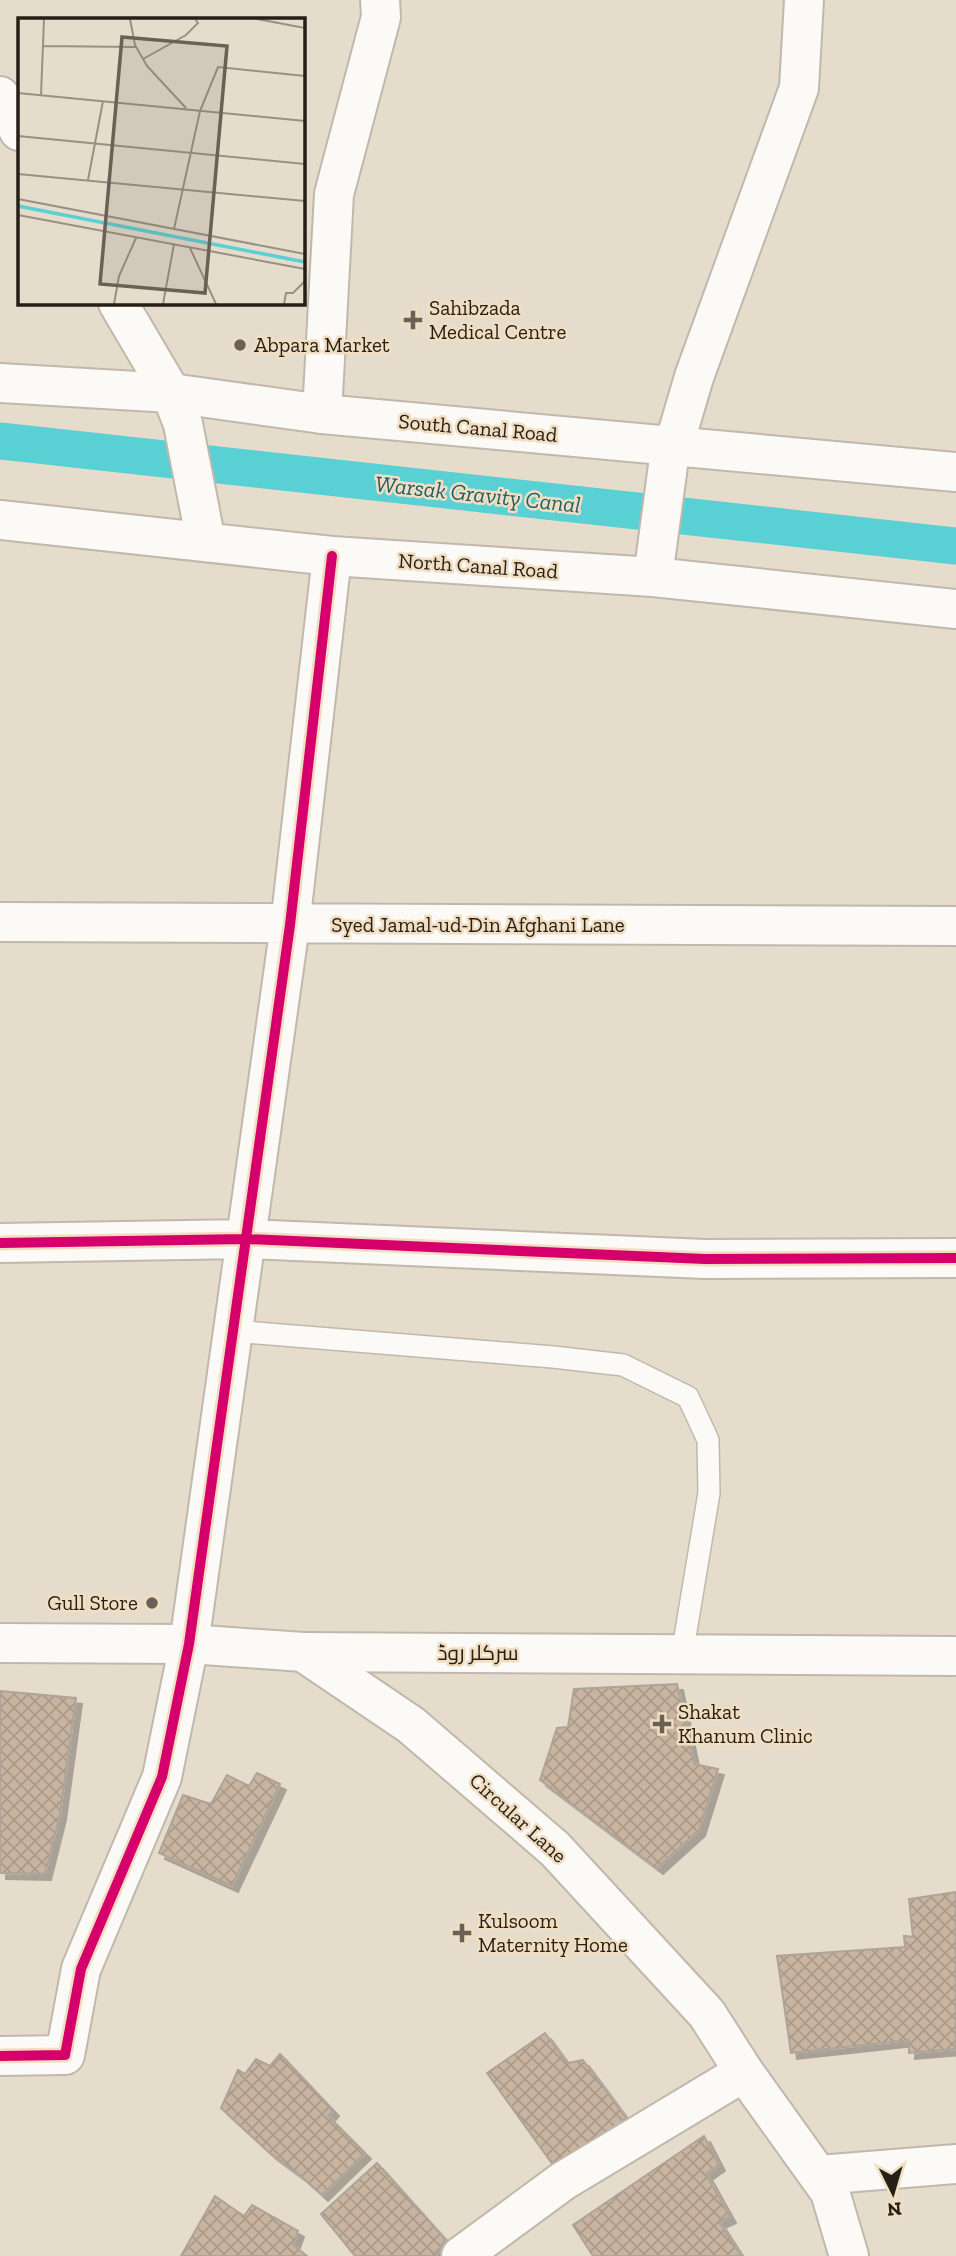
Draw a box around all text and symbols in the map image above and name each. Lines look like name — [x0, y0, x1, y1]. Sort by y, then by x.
inset map — [18, 18, 304, 304]
place label: Sahibzada Medical Centre — [429, 295, 567, 344]
marker: Sahibzada Medical Centre — [403, 310, 423, 330]
place label: Abpara Market — [254, 332, 390, 357]
marker: Abpara Market — [232, 337, 248, 353]
street label: South Canal Road — [398, 408, 559, 447]
water label: Warsak Gravity Canal — [374, 469, 582, 519]
street label: North Canal Road — [397, 547, 559, 584]
street label: Syed Jamal-ud-Din Afghani Lane — [331, 912, 625, 937]
place label: Gull Store — [47, 1590, 138, 1615]
marker: Gull Store — [144, 1595, 160, 1611]
street label: سرکلر روڈ — [437, 1640, 519, 1665]
place label: Shakat Khanum Clinic — [678, 1699, 813, 1748]
marker: Shakat Khanum Clinic — [652, 1714, 672, 1734]
street label: Circular Lane — [465, 1767, 572, 1868]
place label: Kulsoom Maternity Home — [478, 1908, 628, 1957]
marker: Kulsoom Maternity Home — [452, 1923, 472, 1943]
north arrow — [858, 2158, 928, 2228]
text: N — [886, 2197, 903, 2222]

